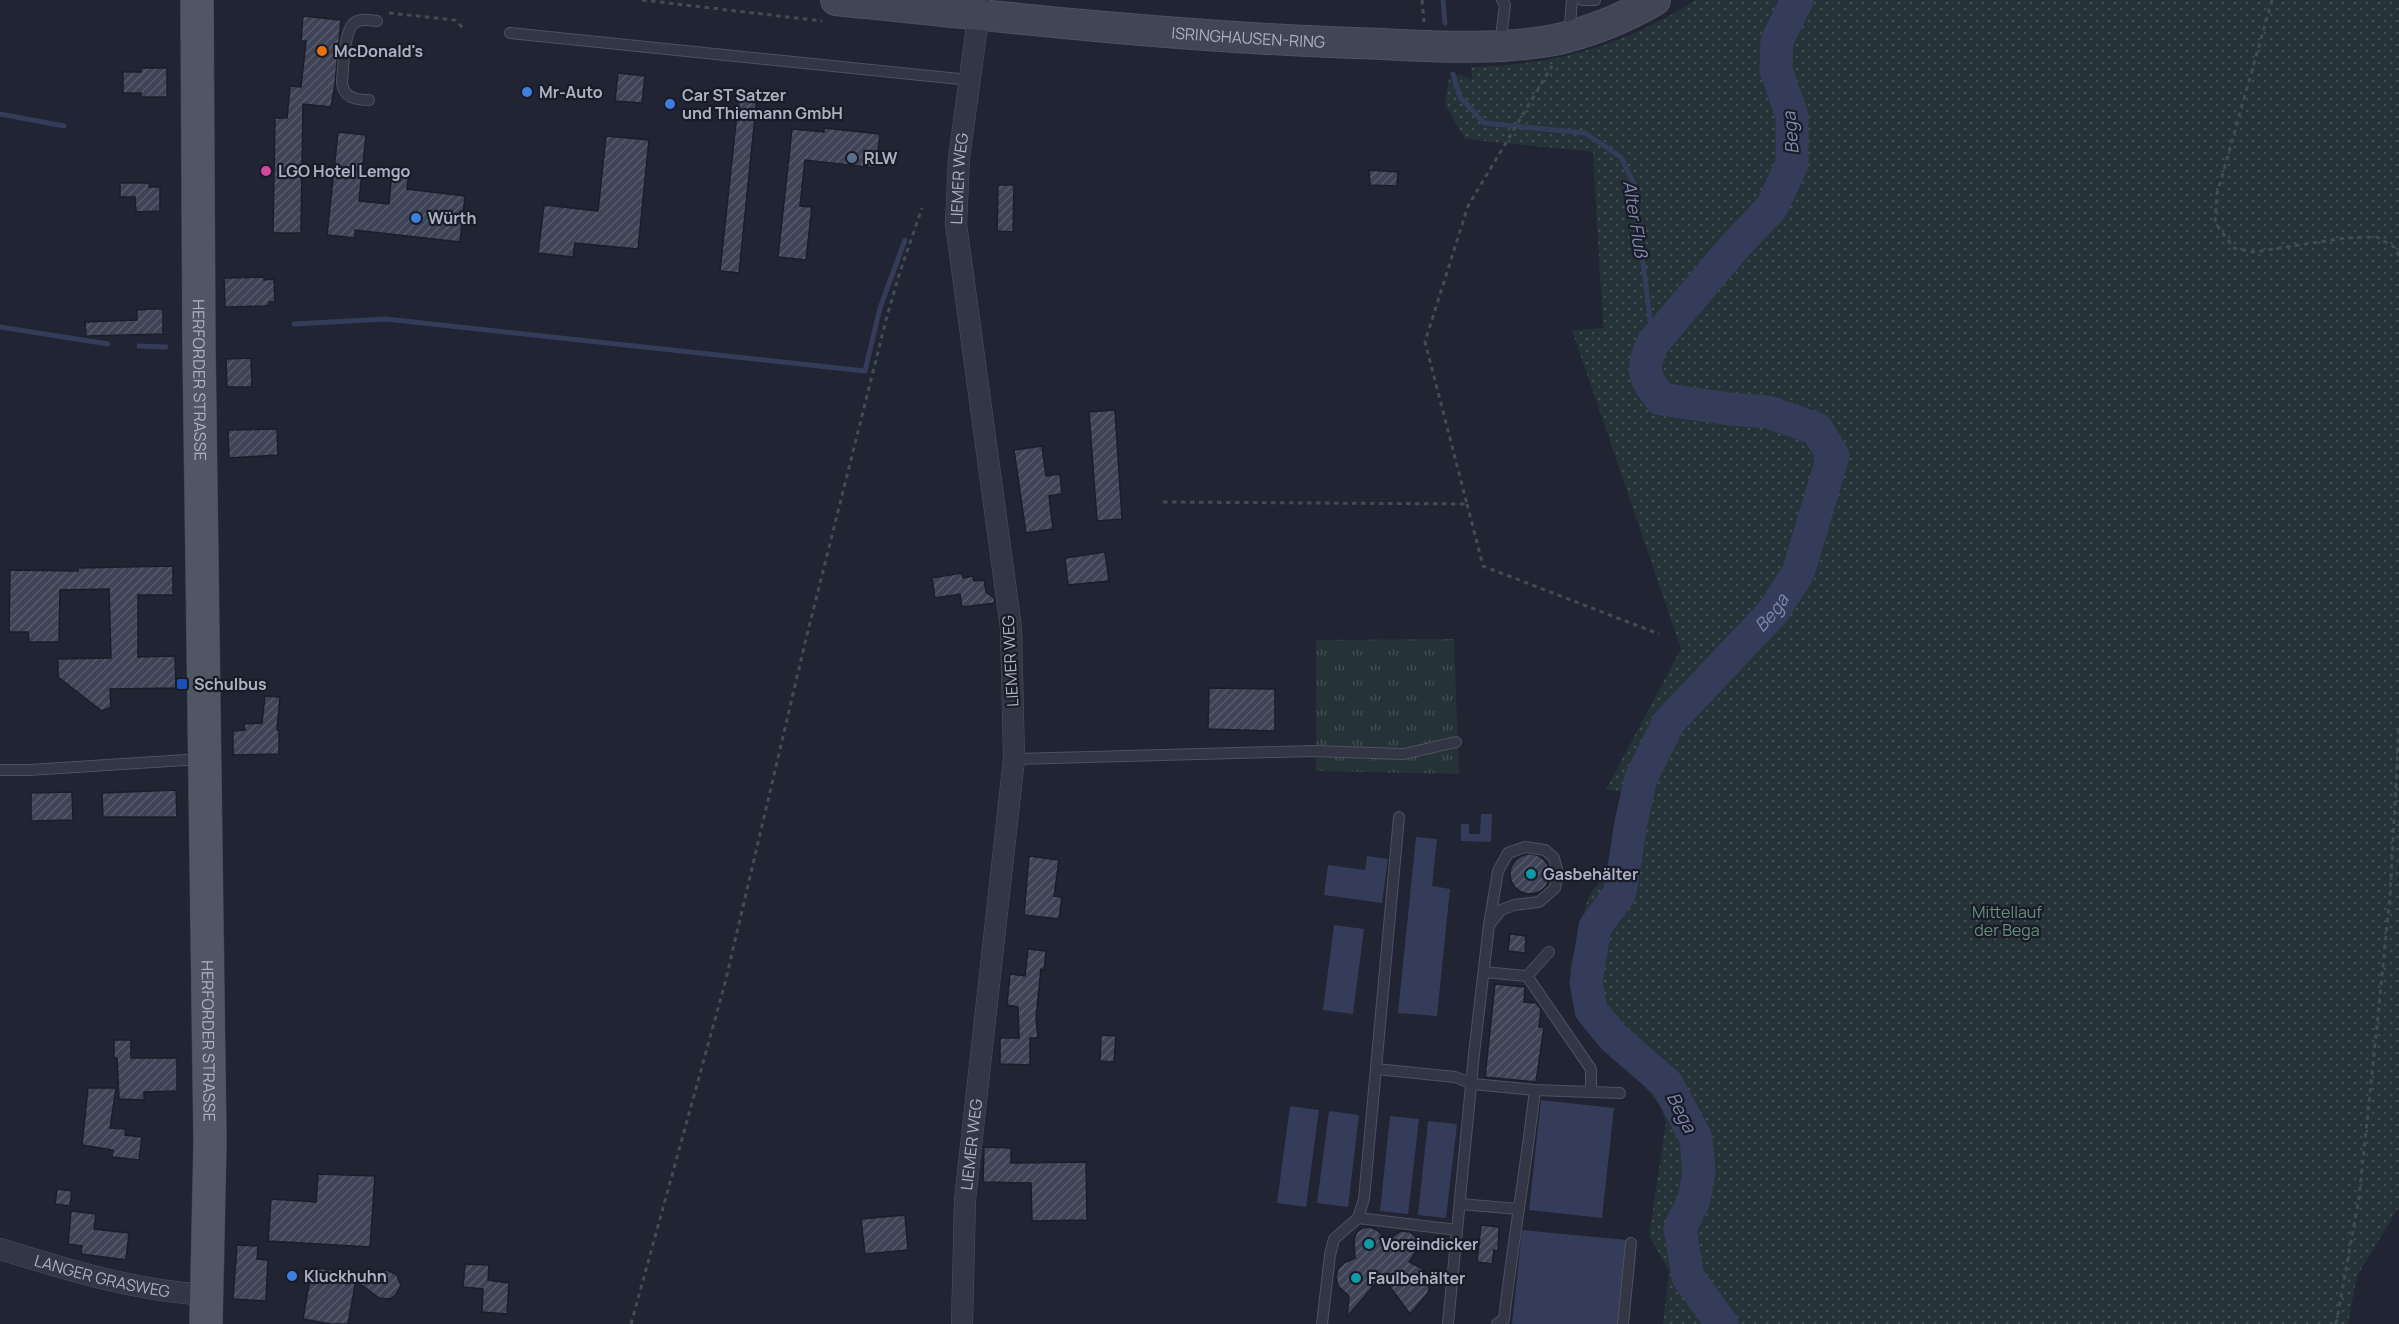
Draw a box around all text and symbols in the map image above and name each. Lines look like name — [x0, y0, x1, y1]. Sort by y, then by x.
street label: ISRINGHAUSEN-RING — [1171, 21, 1326, 53]
place label: McDonald's — [334, 40, 423, 62]
marker: McDonald's — [315, 44, 329, 58]
place label: Mr-Auto — [539, 81, 603, 103]
place label: Car ST Satzer und Thiemann GmbH — [682, 84, 843, 124]
marker: Mr-Auto — [520, 85, 534, 99]
marker: Car ST Satzer und Thiemann GmbH — [663, 97, 677, 111]
water label: Bega — [1776, 110, 1804, 155]
street label: LIEMER WEG — [945, 131, 973, 225]
place label: RLW — [864, 147, 898, 169]
marker: RLW — [845, 151, 859, 165]
place label: LGO Hotel Lemgo — [278, 160, 411, 182]
marker: LGO Hotel Lemgo — [259, 164, 273, 178]
water label: Alter Fluß — [1618, 179, 1654, 261]
place label: Würth — [428, 207, 476, 229]
marker: Würth — [409, 211, 423, 225]
street label: HERFORDER STRASSE — [188, 299, 212, 461]
water label: Bega — [1749, 588, 1794, 637]
street label: LIEMER WEG — [997, 615, 1023, 707]
place label: Schulbus — [194, 673, 267, 695]
marker: Schulbus — [175, 677, 189, 691]
place label: Gasbehälter — [1543, 863, 1638, 885]
marker: Gasbehälter — [1524, 867, 1538, 881]
park label: Mittellauf der Bega — [1972, 901, 2042, 941]
street label: HERFORDER STRASSE — [196, 960, 221, 1122]
water label: Bega — [1662, 1088, 1703, 1137]
street label: LIEMER WEG — [955, 1098, 987, 1191]
place label: Voreindicker — [1381, 1233, 1478, 1255]
marker: Voreindicker — [1362, 1237, 1376, 1251]
street label: LANGER GRASWEG — [32, 1249, 171, 1302]
place label: Kluckhuhn — [304, 1265, 387, 1287]
place label: Faulbehälter — [1368, 1267, 1465, 1289]
marker: Kluckhuhn — [285, 1269, 299, 1283]
marker: Faulbehälter — [1349, 1271, 1363, 1285]

